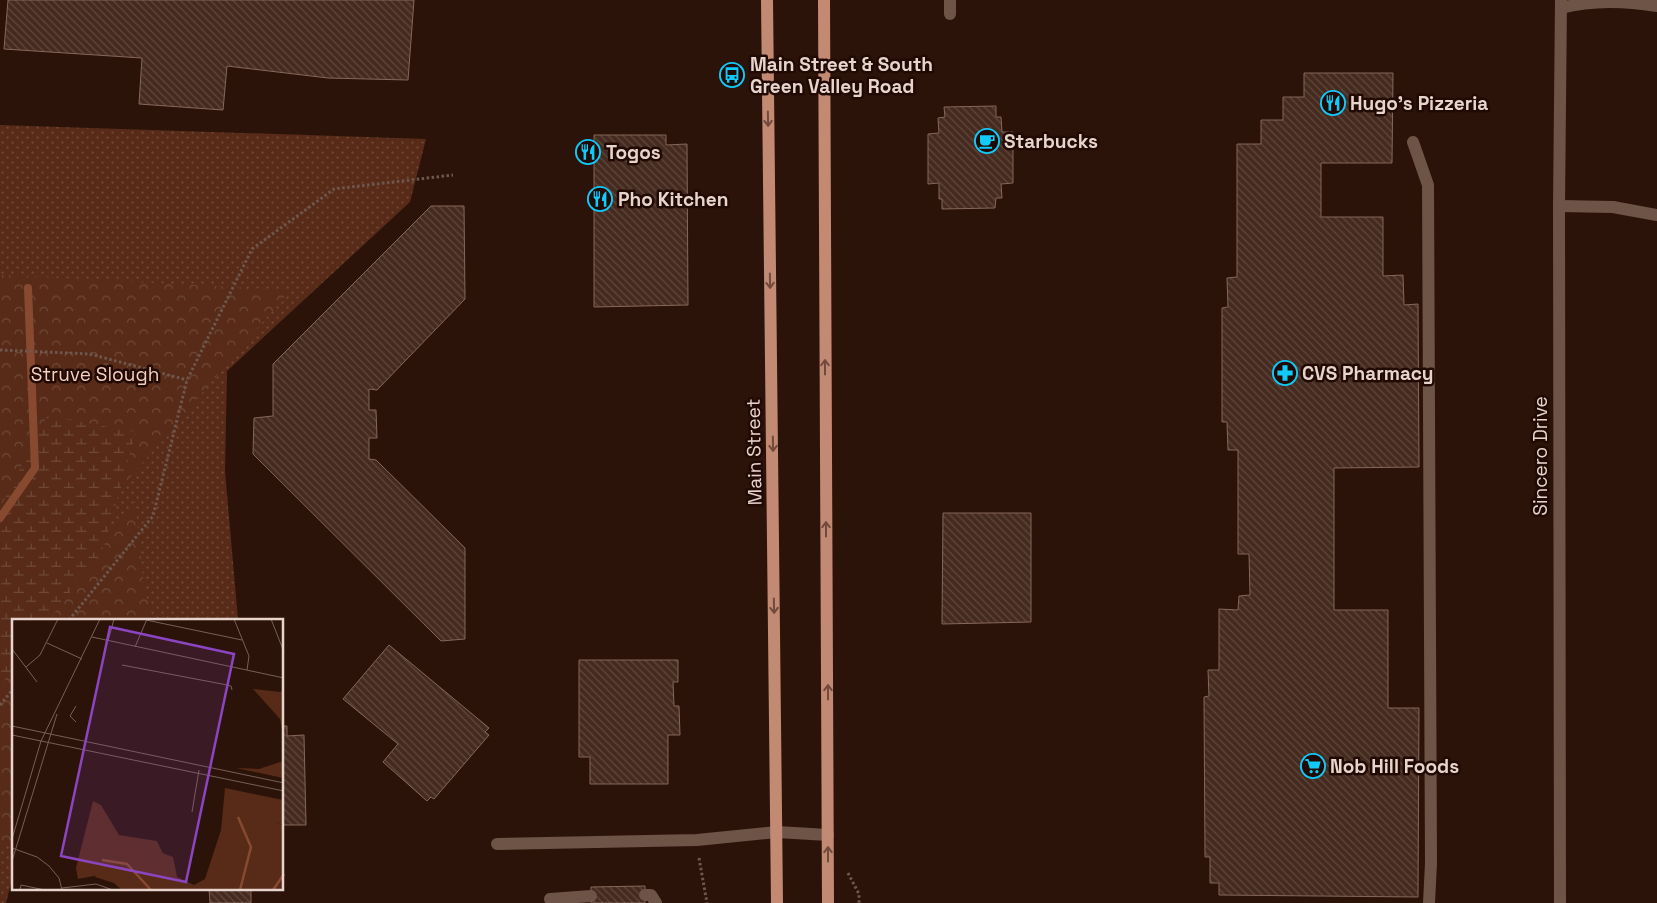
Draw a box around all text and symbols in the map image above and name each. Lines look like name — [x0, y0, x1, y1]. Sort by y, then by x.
place label: Main Street & South Green Valley Road — [750, 52, 933, 99]
bus stop icon: Main Street & South Green Valley Road — [719, 62, 745, 88]
restaurant icon: Hugo's Pizzeria — [1320, 90, 1346, 116]
place label: Hugo's Pizzeria — [1350, 91, 1488, 116]
one-way arrow — [763, 110, 773, 126]
cafe icon: Starbucks — [974, 128, 1000, 154]
place label: Starbucks — [1004, 129, 1098, 154]
restaurant icon: Togos — [575, 139, 601, 165]
place label: Togos — [606, 140, 661, 165]
restaurant icon: Pho Kitchen — [587, 186, 613, 212]
place label: Pho Kitchen — [618, 187, 728, 212]
one-way arrow — [766, 273, 775, 289]
one-way arrow — [821, 359, 830, 375]
pharmacy icon: CVS Pharmacy — [1272, 360, 1298, 386]
place label: CVS Pharmacy — [1302, 361, 1434, 386]
park label: Struve Slough — [31, 362, 159, 387]
street label: Sincero Drive — [1528, 396, 1553, 516]
street label: Main Street — [741, 398, 767, 506]
one-way arrow — [768, 435, 778, 451]
one-way arrow — [822, 522, 831, 538]
one-way arrow — [769, 598, 779, 614]
inset map — [12, 619, 284, 890]
one-way arrow — [823, 684, 832, 700]
supermarket icon: Nob Hill Foods — [1300, 753, 1326, 779]
place label: Nob Hill Foods — [1330, 754, 1459, 779]
one-way arrow — [823, 847, 833, 863]

